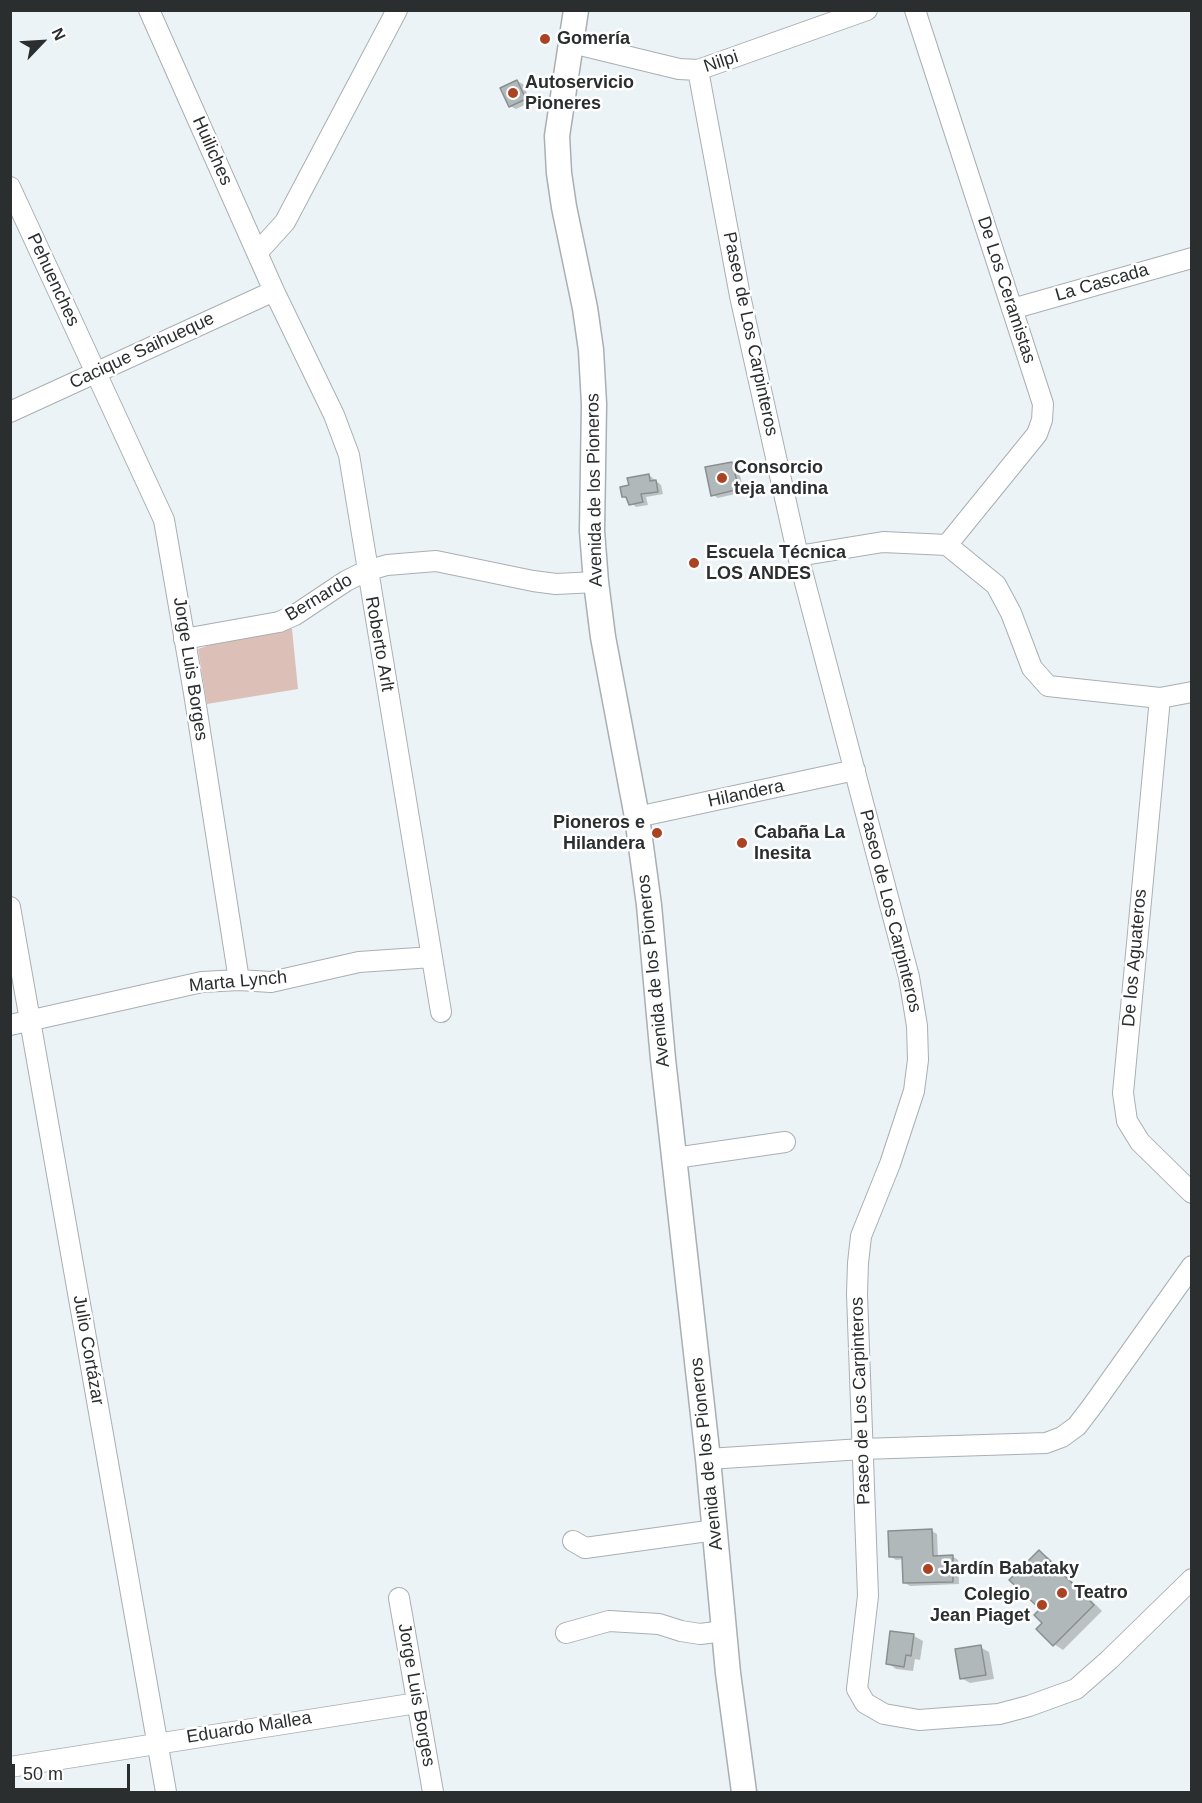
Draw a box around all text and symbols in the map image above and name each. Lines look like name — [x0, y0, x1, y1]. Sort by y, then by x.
north arrow — [12, 12, 72, 72]
text: N — [49, 25, 69, 43]
place label: Gomería — [557, 28, 630, 50]
marker: Gomería — [538, 32, 552, 46]
street label: Nilpi — [701, 46, 741, 78]
place label: Autoservicio Pioneres — [525, 72, 634, 115]
marker: Autoservicio Pioneres — [506, 86, 520, 100]
street label: Huiliches — [187, 113, 237, 189]
street label: De Los Ceramistas — [972, 214, 1040, 366]
street label: Pehuenches — [22, 230, 84, 330]
street label: Paseo de Los Carpinteros — [718, 230, 782, 438]
street label: La Cascada — [1053, 259, 1151, 307]
street label: Cacique Saihueque — [66, 308, 218, 394]
street label: Avenida de los Pioneros — [583, 393, 607, 587]
place label: Consorcio teja andina — [734, 457, 828, 500]
marker: Consorcio teja andina — [715, 471, 729, 485]
place label: Escuela Técnica LOS ANDES — [706, 542, 846, 584]
marker: Escuela Técnica LOS ANDES — [687, 556, 701, 570]
street label: Bernardo — [282, 570, 356, 626]
street label: Roberto Arlt — [360, 595, 398, 693]
street label: Jorge Luis Borges — [168, 596, 212, 742]
street label: Hilandera — [706, 775, 786, 813]
street label: Paseo de Los Carpinteros — [854, 807, 926, 1015]
place label: Pioneros e Hilandera — [553, 812, 645, 854]
place label: Cabaña La Inesita — [754, 822, 845, 864]
marker: Pioneros e Hilandera — [650, 826, 664, 840]
marker: Cabaña La Inesita — [735, 836, 749, 850]
street label: Avenida de los Pioneros — [633, 874, 675, 1068]
street label: De los Aguateros — [1118, 888, 1152, 1028]
street label: Marta Lynch — [188, 967, 288, 997]
street label: Julio Cortázar — [68, 1293, 108, 1407]
street label: Paseo de Los Carpinteros — [847, 1297, 875, 1505]
street label: Avenida de los Pioneros — [686, 1357, 728, 1551]
place label: Jardín Babataky — [940, 1558, 1079, 1580]
marker: Jardín Babataky — [921, 1562, 935, 1576]
place label: Teatro — [1074, 1582, 1128, 1604]
place label: Colegio Jean Piaget — [930, 1584, 1030, 1626]
marker: Teatro — [1055, 1586, 1069, 1600]
marker: Colegio Jean Piaget — [1035, 1598, 1049, 1612]
street label: Jorge Luis Borges — [393, 1622, 439, 1768]
street label: Eduardo Mallea — [185, 1707, 313, 1749]
scale bar — [15, 1752, 134, 1790]
text: 50 m — [23, 1764, 63, 1784]

